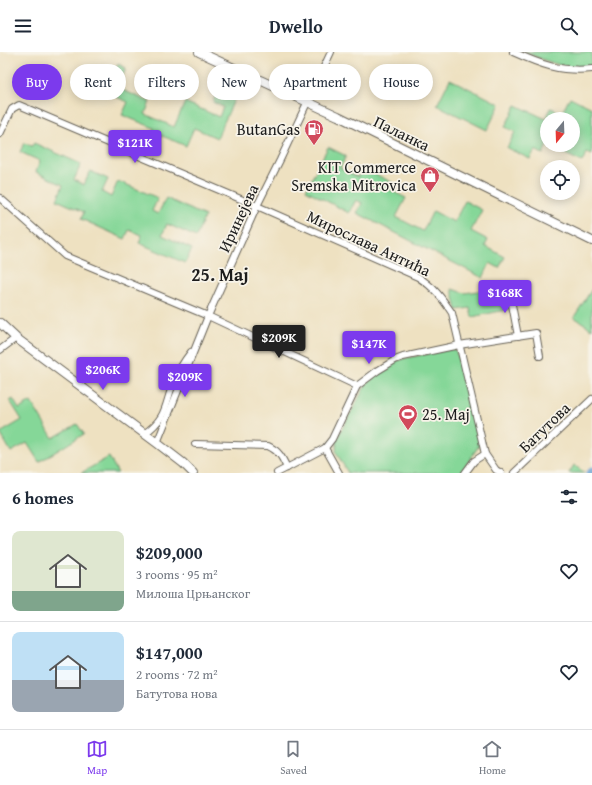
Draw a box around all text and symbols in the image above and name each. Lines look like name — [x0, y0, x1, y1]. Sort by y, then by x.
text: Dwello — [269, 13, 323, 40]
icon: menu — [12, 15, 34, 37]
icon: search — [558, 15, 580, 37]
chip: Buy — [12, 64, 62, 100]
chip: Rent — [70, 64, 126, 100]
chip: Filters — [134, 64, 199, 100]
chip: New — [207, 64, 261, 100]
chip: Apartment — [269, 64, 361, 100]
chip: House — [369, 64, 433, 100]
street label: Паланка — [370, 109, 434, 157]
north arrow — [540, 112, 580, 152]
map controls — [540, 112, 580, 200]
place label: ButanGas — [237, 117, 300, 141]
fuel station icon: ButanGas — [303, 118, 325, 146]
pin: $121K — [107, 130, 163, 164]
text: $121K — [117, 133, 153, 152]
place label: KIT Commerce Sremska Mitrovica — [291, 155, 416, 197]
button: locate — [540, 160, 580, 200]
shop icon: KIT Commerce Sremska Mitrovica — [419, 165, 441, 193]
street label: Иринејева — [212, 180, 264, 256]
street label: Мирослава Антића — [303, 204, 435, 282]
district label: 25. Мај — [191, 261, 249, 288]
pin: $168K — [477, 280, 533, 314]
text: $168K — [487, 283, 523, 302]
pin: $209K — [251, 325, 307, 359]
text: $209K — [261, 328, 297, 347]
pin: $147K — [341, 331, 397, 365]
text: $147K — [351, 334, 387, 353]
pin: $206K — [75, 357, 131, 391]
text: $206K — [85, 360, 121, 379]
pin: $209K — [157, 364, 213, 398]
text: $209K — [167, 367, 203, 386]
street label: Батутова — [513, 396, 576, 458]
place label: 25. Maj — [422, 402, 470, 426]
sports icon: 25. Maj — [397, 403, 419, 431]
text: 6 homes — [12, 485, 74, 510]
icon: filters — [558, 486, 580, 508]
text: $209,000 — [136, 540, 202, 565]
icon: home — [44, 547, 92, 595]
icon: heart — [558, 560, 580, 582]
text: 3 rooms · 95 m² — [136, 565, 218, 584]
text: Милоша Црњанског — [136, 584, 250, 603]
text: $147,000 — [136, 640, 202, 665]
icon: home — [44, 648, 92, 696]
icon: heart — [558, 661, 580, 683]
text: 2 rooms · 72 m² — [136, 665, 218, 684]
text: Батутова нова — [136, 684, 217, 703]
tab: Map — [86, 738, 108, 778]
tab: Saved — [280, 738, 307, 778]
tab: Home — [479, 738, 506, 778]

